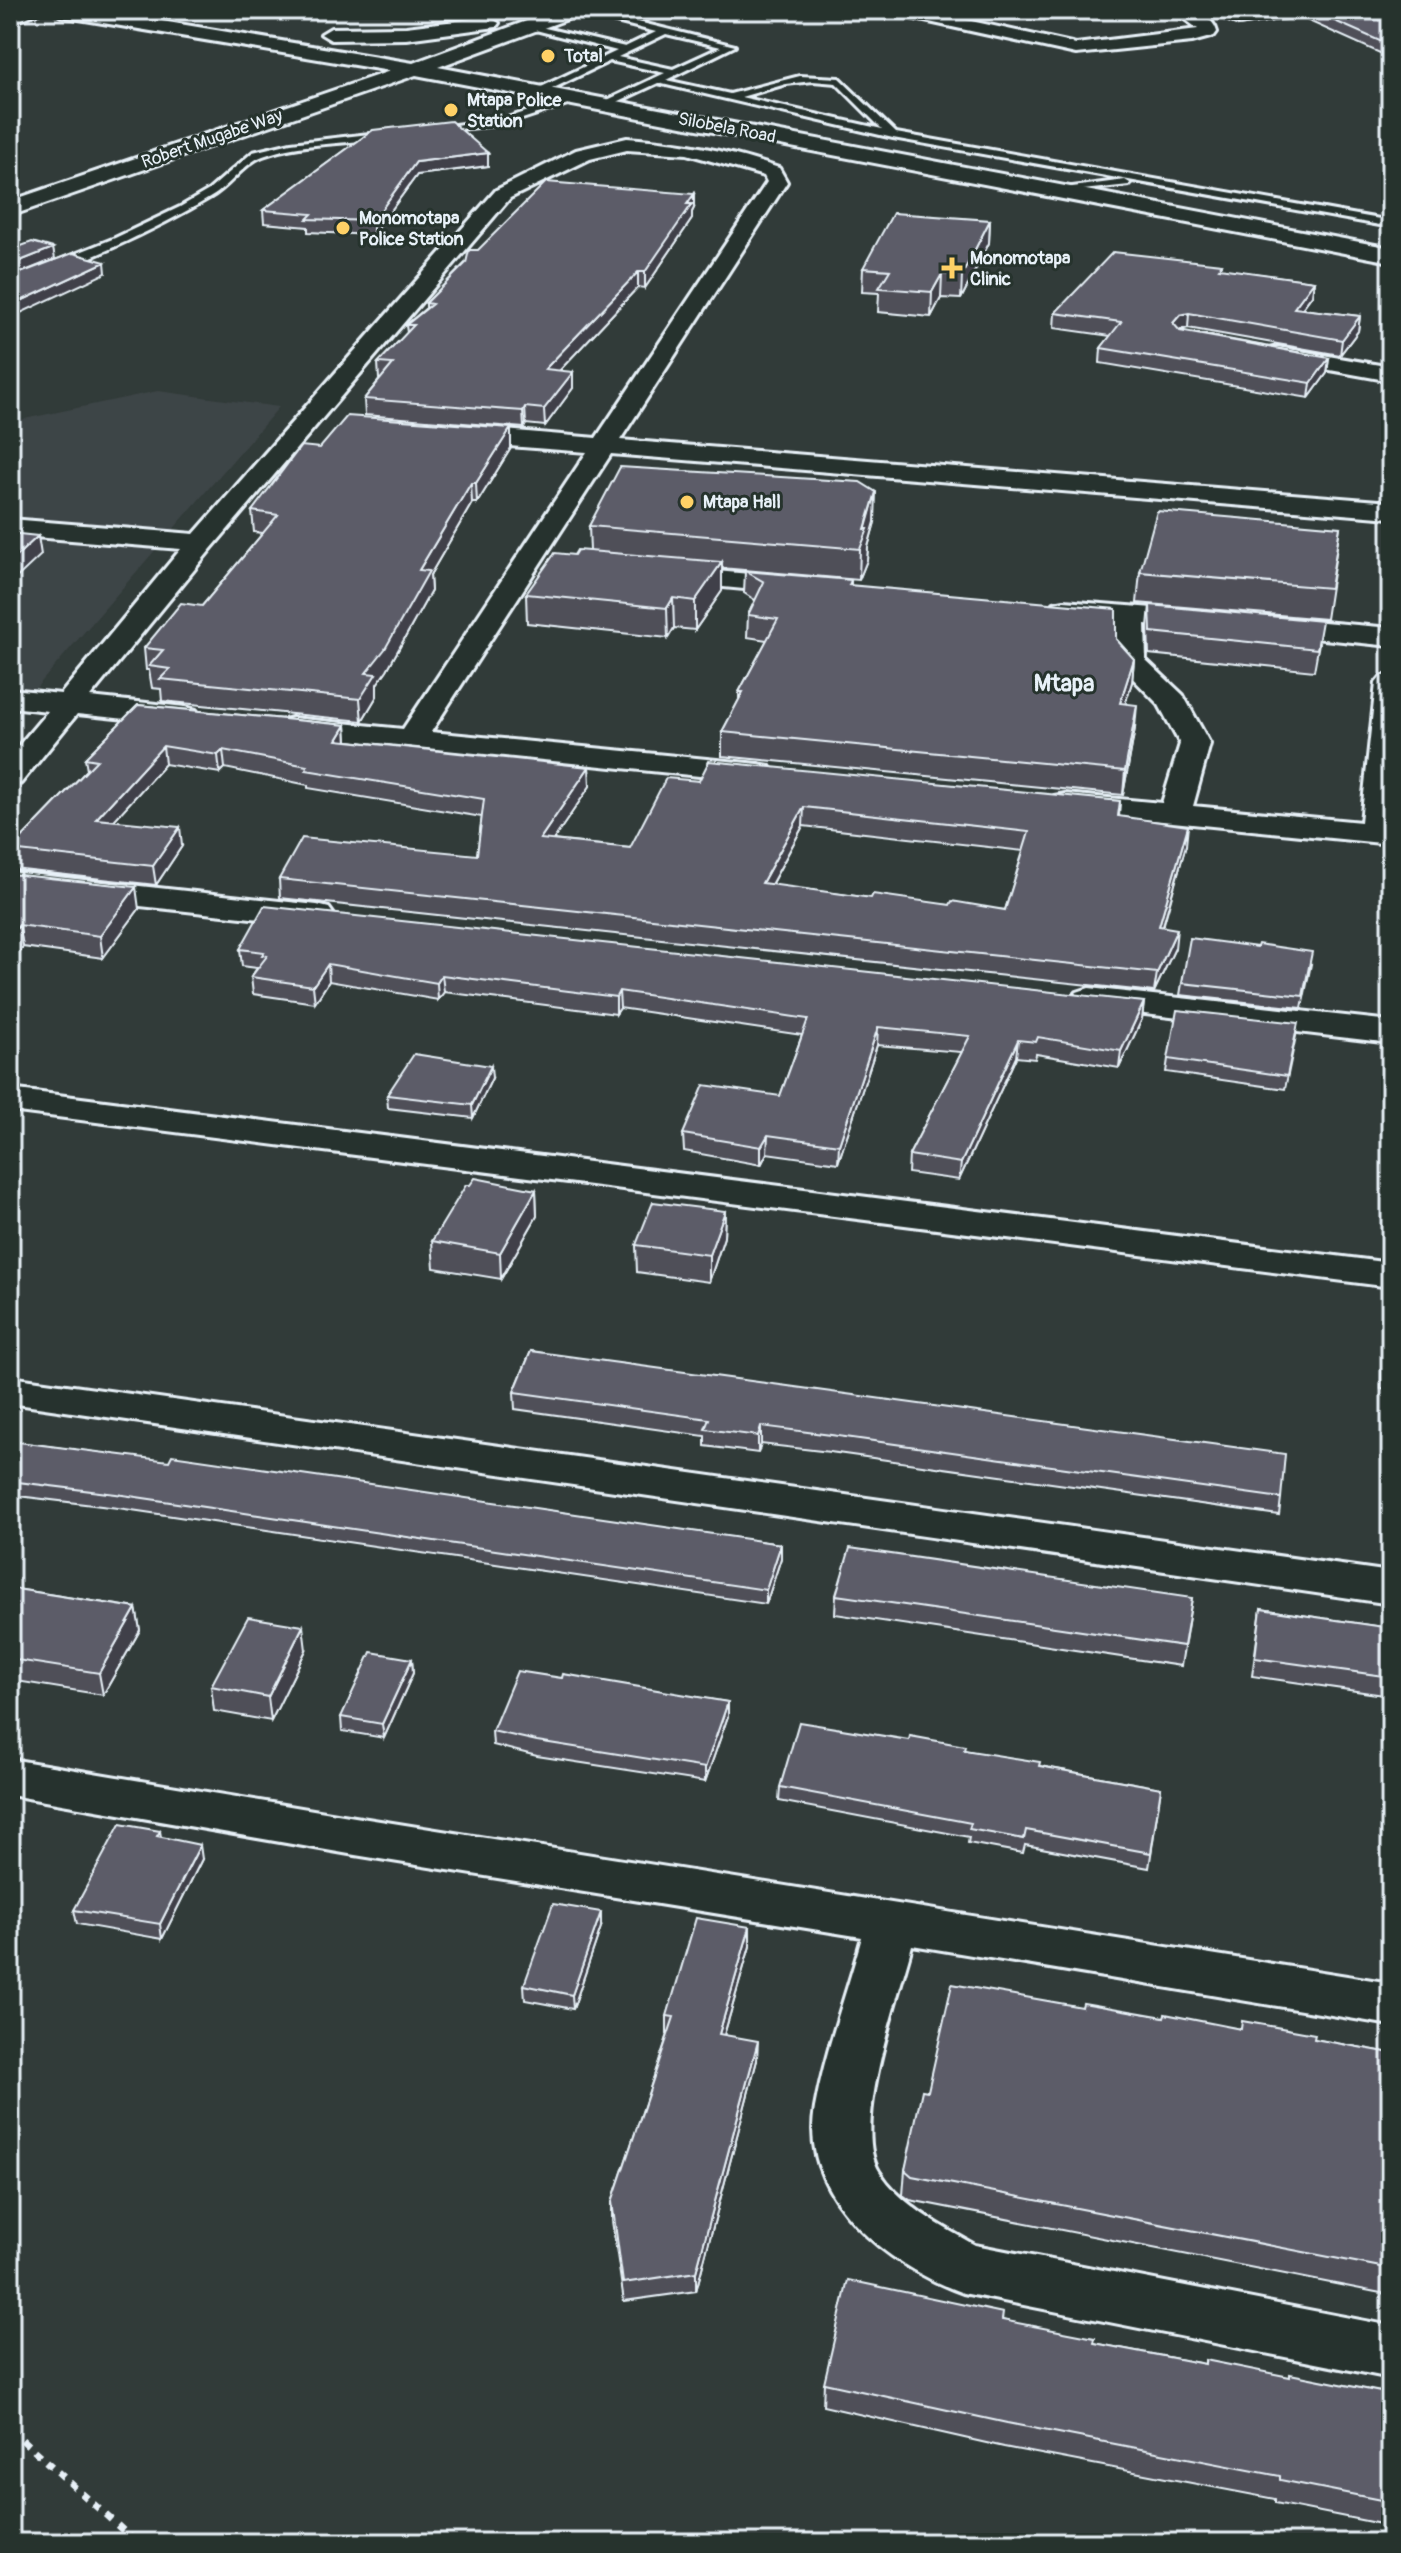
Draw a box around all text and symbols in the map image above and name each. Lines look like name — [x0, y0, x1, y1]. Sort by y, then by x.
place label: Total — [563, 45, 603, 68]
marker: Total — [539, 47, 557, 65]
place label: Mtapa Police Station — [467, 89, 563, 133]
marker: Mtapa Police Station — [442, 101, 460, 119]
street label: Robert Mugabe Way — [138, 104, 286, 174]
street label: Silobela Road — [676, 107, 778, 149]
place label: Monomotapa Police Station — [359, 207, 464, 251]
marker: Monomotapa Police Station — [334, 219, 352, 237]
place label: Monomotapa Clinic — [970, 247, 1071, 291]
marker: Monomotapa Clinic — [941, 257, 963, 279]
place label: Mtapa Hall — [703, 491, 781, 514]
marker: Mtapa Hall — [678, 493, 696, 511]
district label: Mtapa — [1034, 669, 1094, 698]

